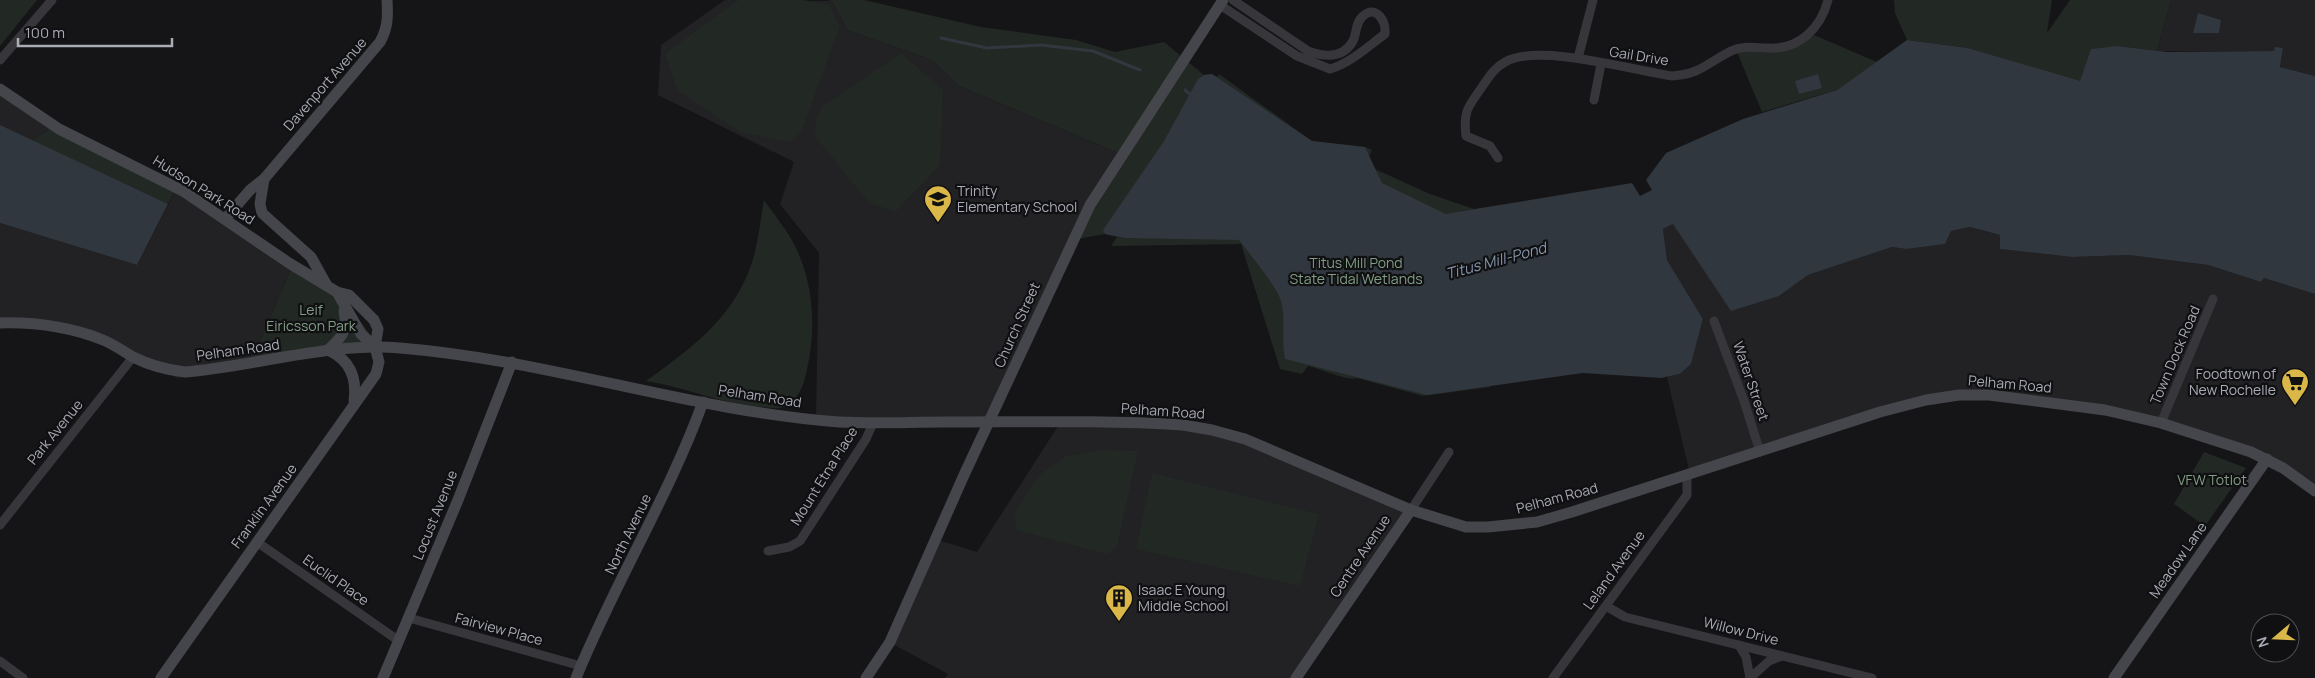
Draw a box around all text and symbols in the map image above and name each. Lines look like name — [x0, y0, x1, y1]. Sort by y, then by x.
scale bar — [18, 15, 171, 47]
text: 100 m — [25, 22, 65, 43]
street label: Davenport Avenue — [279, 33, 370, 134]
street label: Gail Drive — [1608, 41, 1670, 70]
street label: Hudson Park Road — [150, 151, 259, 229]
place label: Trinity Elementary School — [957, 181, 1077, 216]
school or university icon: Trinity Elementary School — [923, 184, 953, 223]
water label: Titus Mill-Pond — [1443, 236, 1551, 284]
park label: Titus Mill Pond State Tidal Wetlands — [1289, 253, 1423, 288]
street label: Church Street — [989, 279, 1044, 370]
park label: Leif Eiricsson Park — [266, 300, 357, 335]
street label: Town Dock Road — [2145, 303, 2204, 407]
street label: Pelham Road — [195, 334, 281, 365]
street label: Water Street — [1729, 339, 1774, 423]
place label: Foodtown of New Rochelle — [2189, 364, 2276, 399]
supermarket icon: Foodtown of New Rochelle — [2280, 367, 2310, 406]
street label: Pelham Road — [1967, 370, 2053, 397]
street label: Pelham Road — [717, 380, 803, 411]
street label: Park Avenue — [22, 395, 87, 468]
street label: Pelham Road — [1121, 398, 1206, 423]
street label: Mount Etna Place — [786, 423, 862, 529]
street label: Franklin Avenue — [226, 459, 301, 552]
street label: Locust Avenue — [408, 467, 461, 562]
park label: VFW Totlot — [2177, 470, 2247, 489]
street label: Pelham Road — [1514, 477, 1600, 518]
street label: North Avenue — [600, 490, 655, 577]
street label: Centre Avenue — [1325, 511, 1394, 601]
street label: Meadow Lane — [2144, 518, 2211, 602]
street label: Leland Avenue — [1578, 526, 1649, 613]
street label: Euclid Place — [299, 550, 373, 609]
place label: Isaac E Young Middle School — [1138, 580, 1228, 615]
building icon: Isaac E Young Middle School — [1104, 583, 1134, 622]
street label: Fairview Place — [453, 608, 545, 649]
street label: Willow Drive — [1702, 612, 1781, 649]
north arrow — [2250, 613, 2300, 663]
text: N — [2252, 635, 2273, 650]

